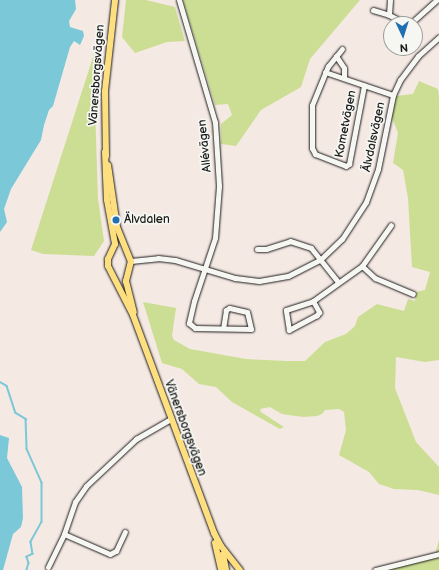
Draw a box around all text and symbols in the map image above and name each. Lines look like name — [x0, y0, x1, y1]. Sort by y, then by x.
north arrow — [383, 16, 423, 56]
street label: Vänersborgsvägen — [86, 24, 108, 126]
text: N — [399, 41, 408, 54]
street label: Kometvägen — [332, 89, 360, 159]
street label: Älvdalsvägen — [360, 101, 388, 173]
street label: Allévägen — [195, 119, 215, 173]
place label: Älvdalen — [124, 213, 170, 227]
marker: Älvdalen — [111, 215, 121, 225]
street label: Vänersborgsvägen — [161, 378, 209, 478]

